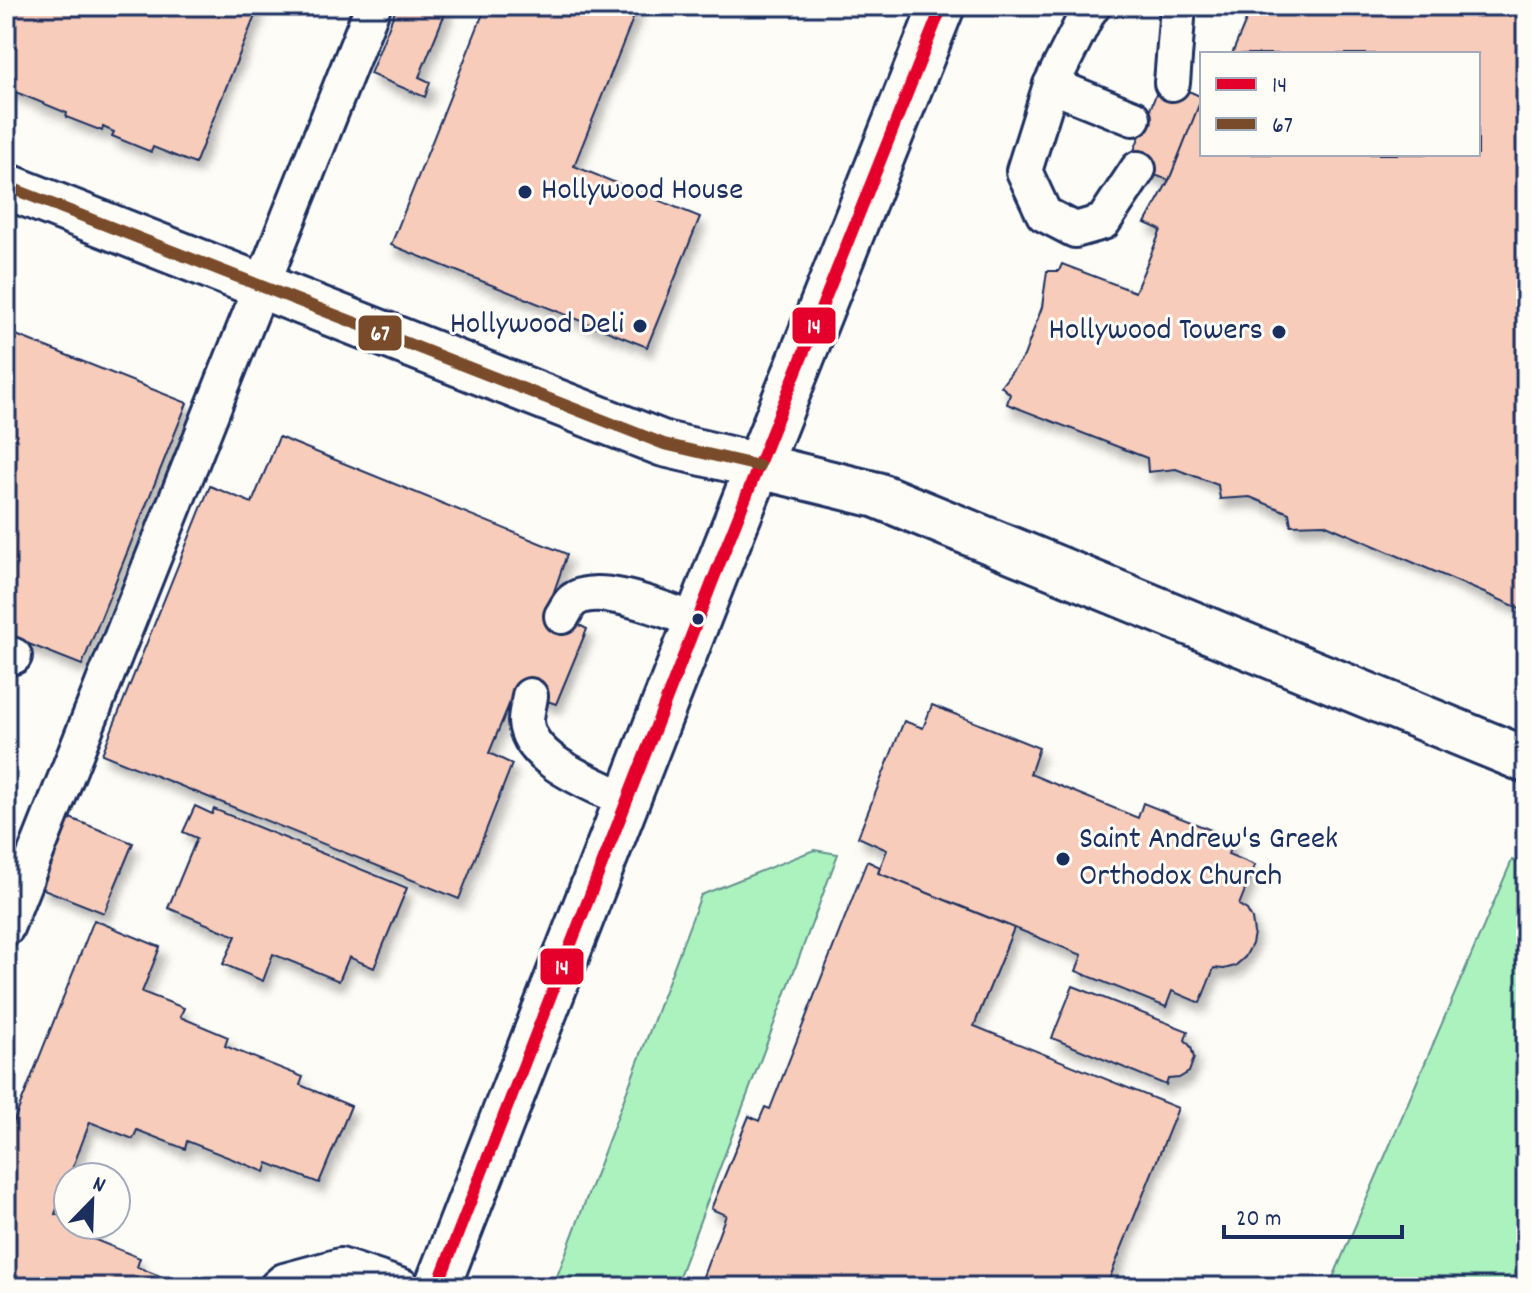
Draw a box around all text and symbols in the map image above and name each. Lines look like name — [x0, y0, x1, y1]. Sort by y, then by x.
legend — [1200, 52, 1480, 156]
text: 14 — [1272, 70, 1287, 104]
text: 67 — [1272, 110, 1293, 144]
place label: Hollywood House — [541, 169, 743, 215]
marker: Hollywood House — [516, 183, 534, 201]
place label: Hollywood Deli — [450, 303, 624, 349]
line badge: 14 — [791, 306, 837, 345]
place label: Hollywood Towers — [1049, 309, 1263, 355]
text: 14 — [807, 313, 821, 344]
line badge: 67 — [357, 314, 403, 352]
marker: Hollywood Deli — [631, 317, 649, 335]
text: 67 — [370, 320, 390, 351]
marker: Hollywood Towers — [1270, 323, 1288, 341]
unlabelled marker — [690, 611, 706, 627]
place label: Saint Andrew's Greek Orthodox Church — [1079, 818, 1338, 901]
marker: Saint Andrew's Greek Orthodox Church — [1054, 850, 1072, 868]
line badge: 14 — [539, 947, 585, 986]
text: 14 — [555, 954, 569, 985]
north arrow — [52, 1161, 132, 1241]
text: N — [87, 1169, 110, 1202]
scale bar — [1224, 1189, 1402, 1239]
text: 20 m — [1236, 1203, 1282, 1237]

